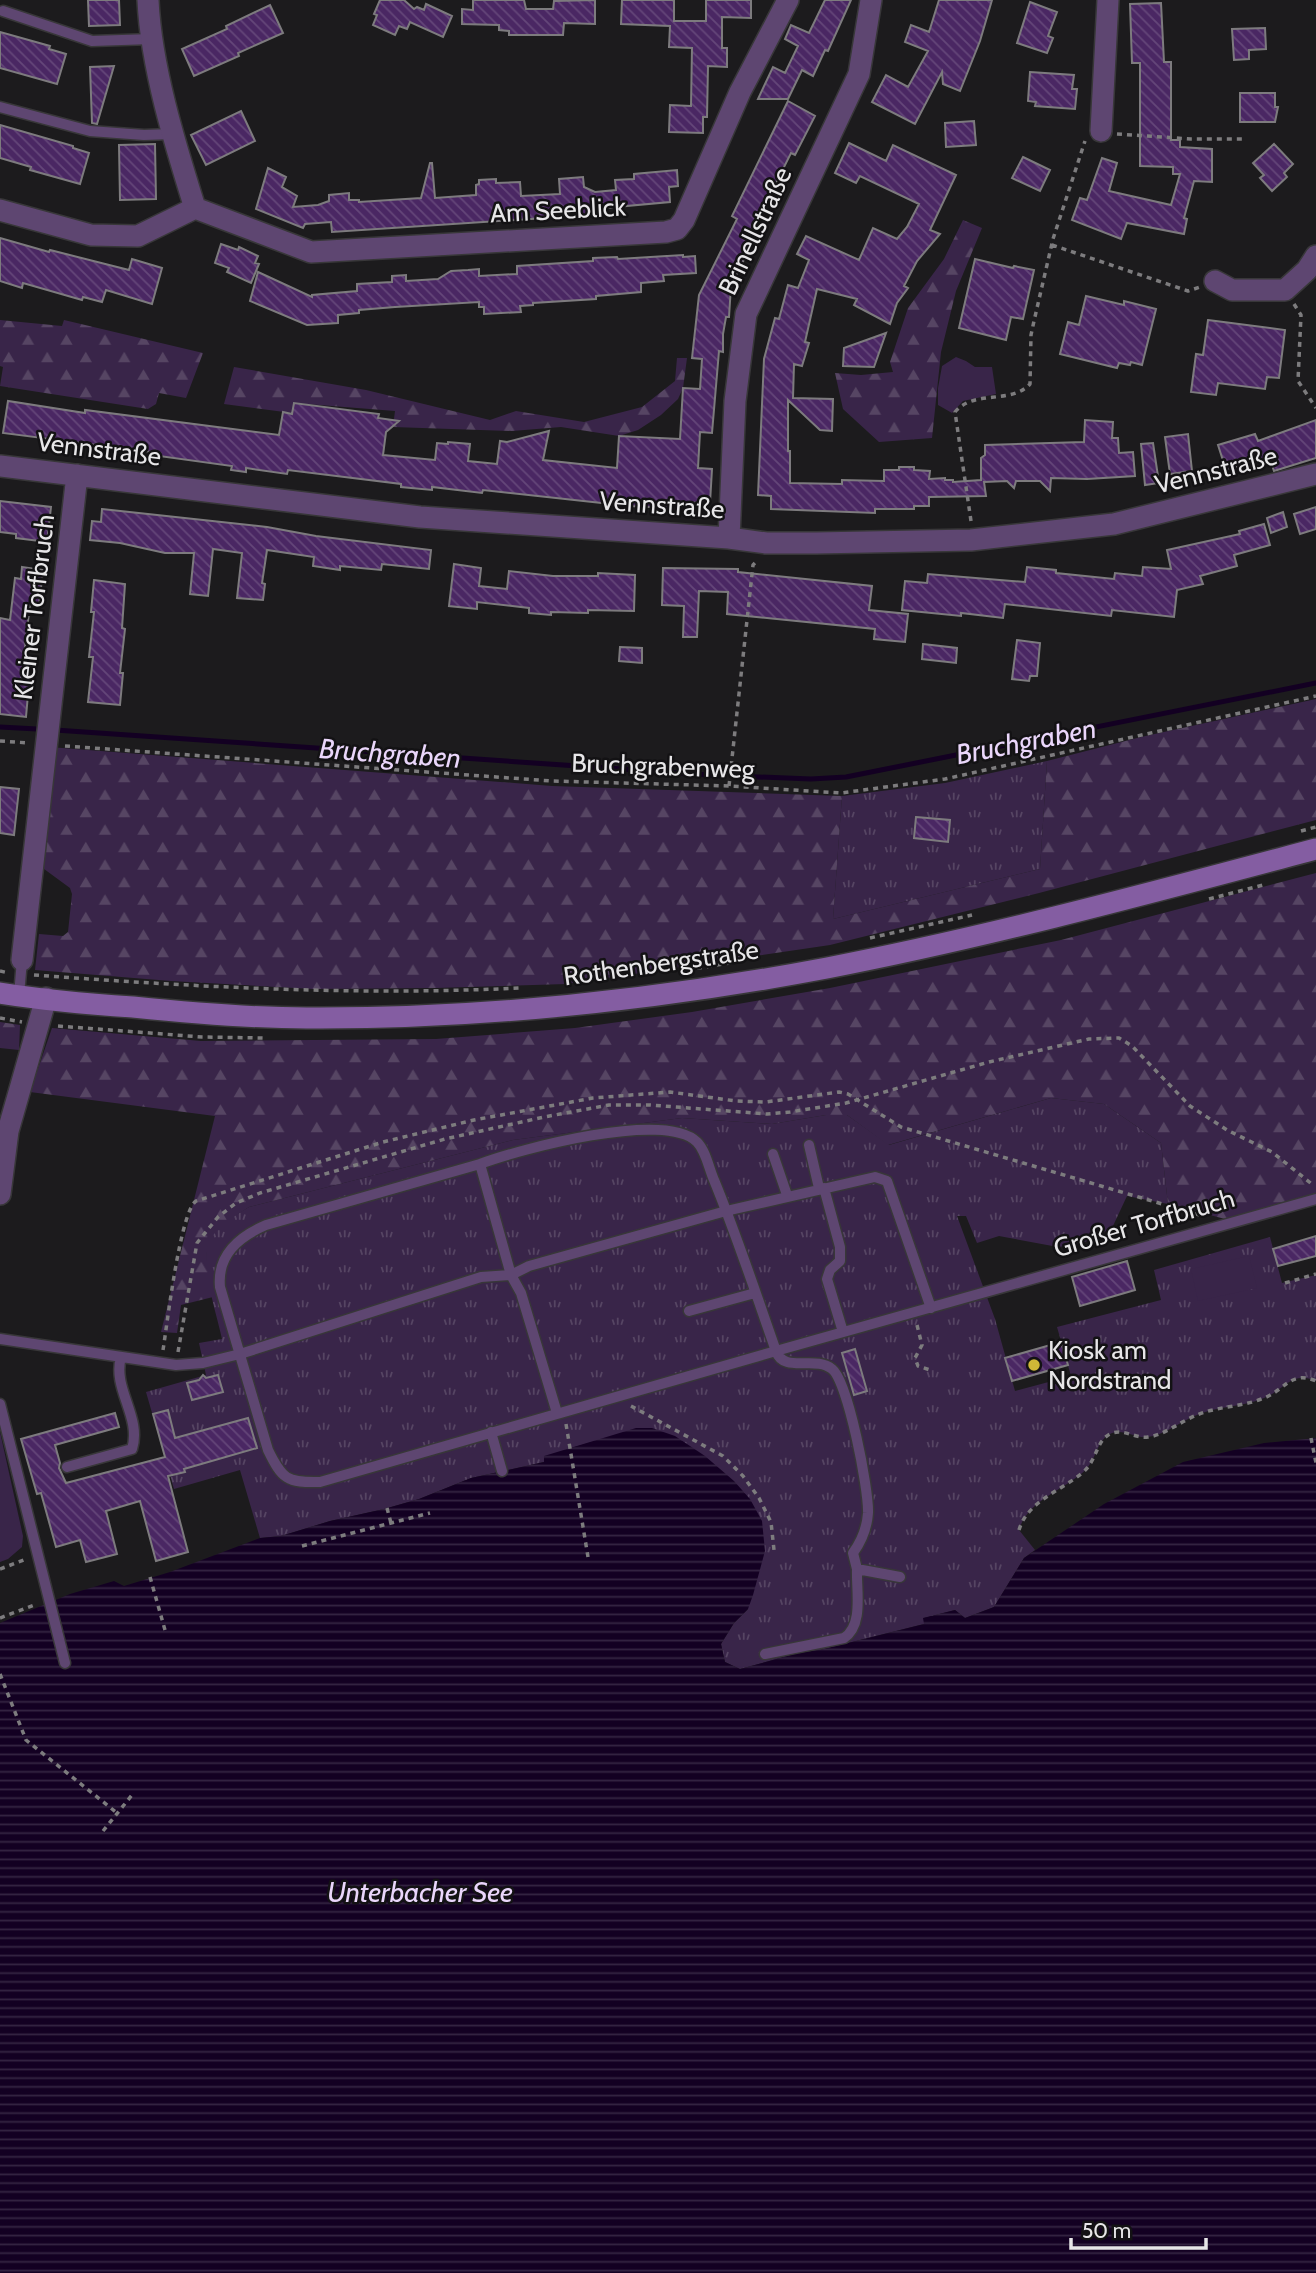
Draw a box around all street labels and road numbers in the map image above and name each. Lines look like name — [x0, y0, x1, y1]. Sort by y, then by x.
street label: Brinellstraße — [711, 162, 799, 300]
street label: Am Seeblick — [489, 190, 627, 230]
street label: Vennstraße — [35, 426, 163, 472]
street label: Vennstraße — [1152, 439, 1280, 501]
street label: Vennstraße — [599, 485, 725, 525]
street label: Kleiner Torfbruch — [7, 512, 61, 702]
street label: Bruchgrabenweg — [571, 747, 756, 785]
street label: Rothenbergstraße — [561, 933, 761, 993]
street label: Großer Torfbruch — [1050, 1182, 1238, 1264]

